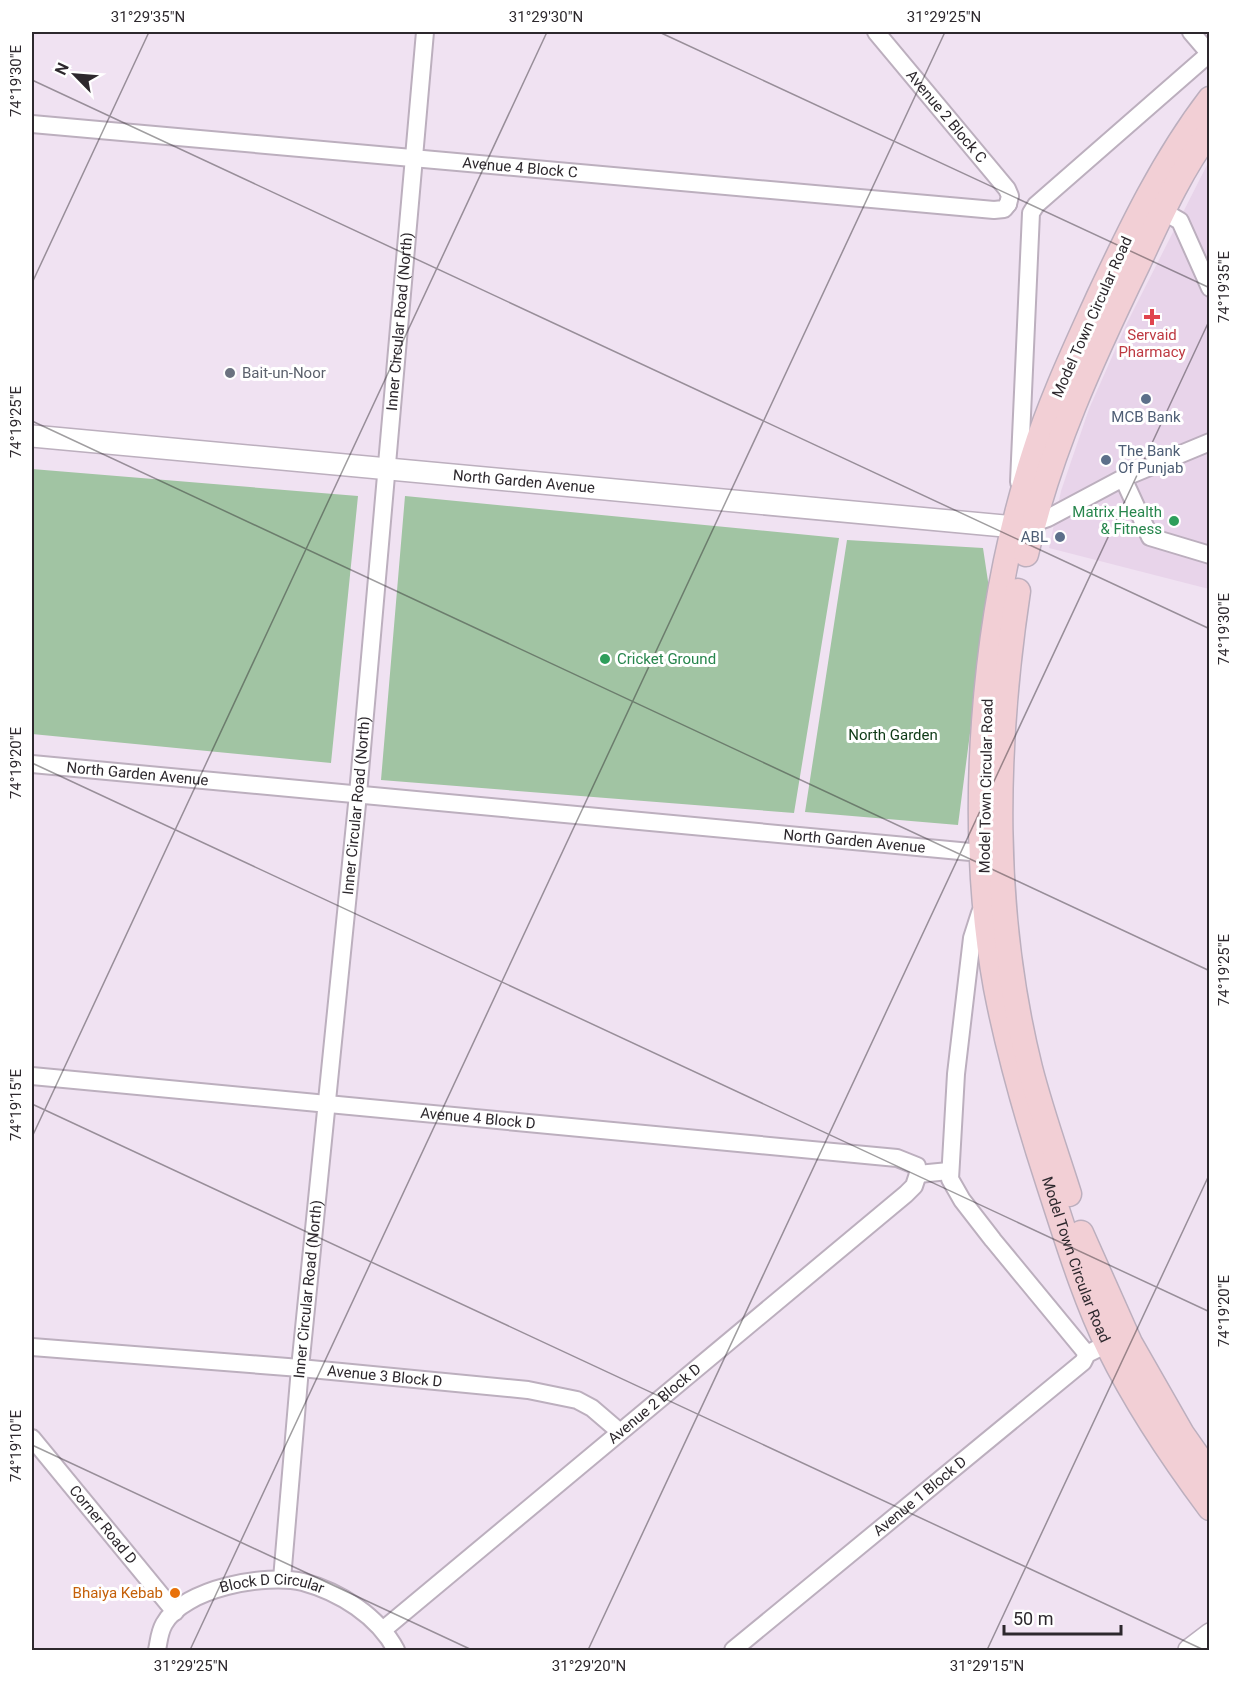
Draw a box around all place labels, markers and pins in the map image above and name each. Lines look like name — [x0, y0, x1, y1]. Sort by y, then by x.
marker: Servaid Pharmacy — [1145, 310, 1159, 324]
place label: Servaid Pharmacy — [1118, 326, 1186, 361]
place label: Bait-un-Noor — [242, 364, 326, 382]
marker: Bait-un-Noor — [223, 366, 237, 380]
marker: MCB Bank — [1139, 392, 1153, 406]
place label: MCB Bank — [1111, 408, 1181, 426]
place label: The Bank Of Punjab — [1118, 442, 1183, 477]
marker: The Bank Of Punjab — [1099, 453, 1113, 467]
place label: Matrix Health & Fitness — [1072, 503, 1162, 538]
marker: Matrix Health & Fitness — [1167, 514, 1181, 528]
place label: ABL — [1021, 528, 1048, 546]
marker: ABL — [1053, 530, 1067, 544]
place label: Cricket Ground — [617, 650, 716, 668]
marker: Cricket Ground — [598, 652, 612, 666]
place label: Bhaiya Kebab — [73, 1584, 163, 1602]
marker: Bhaiya Kebab — [168, 1586, 182, 1600]

